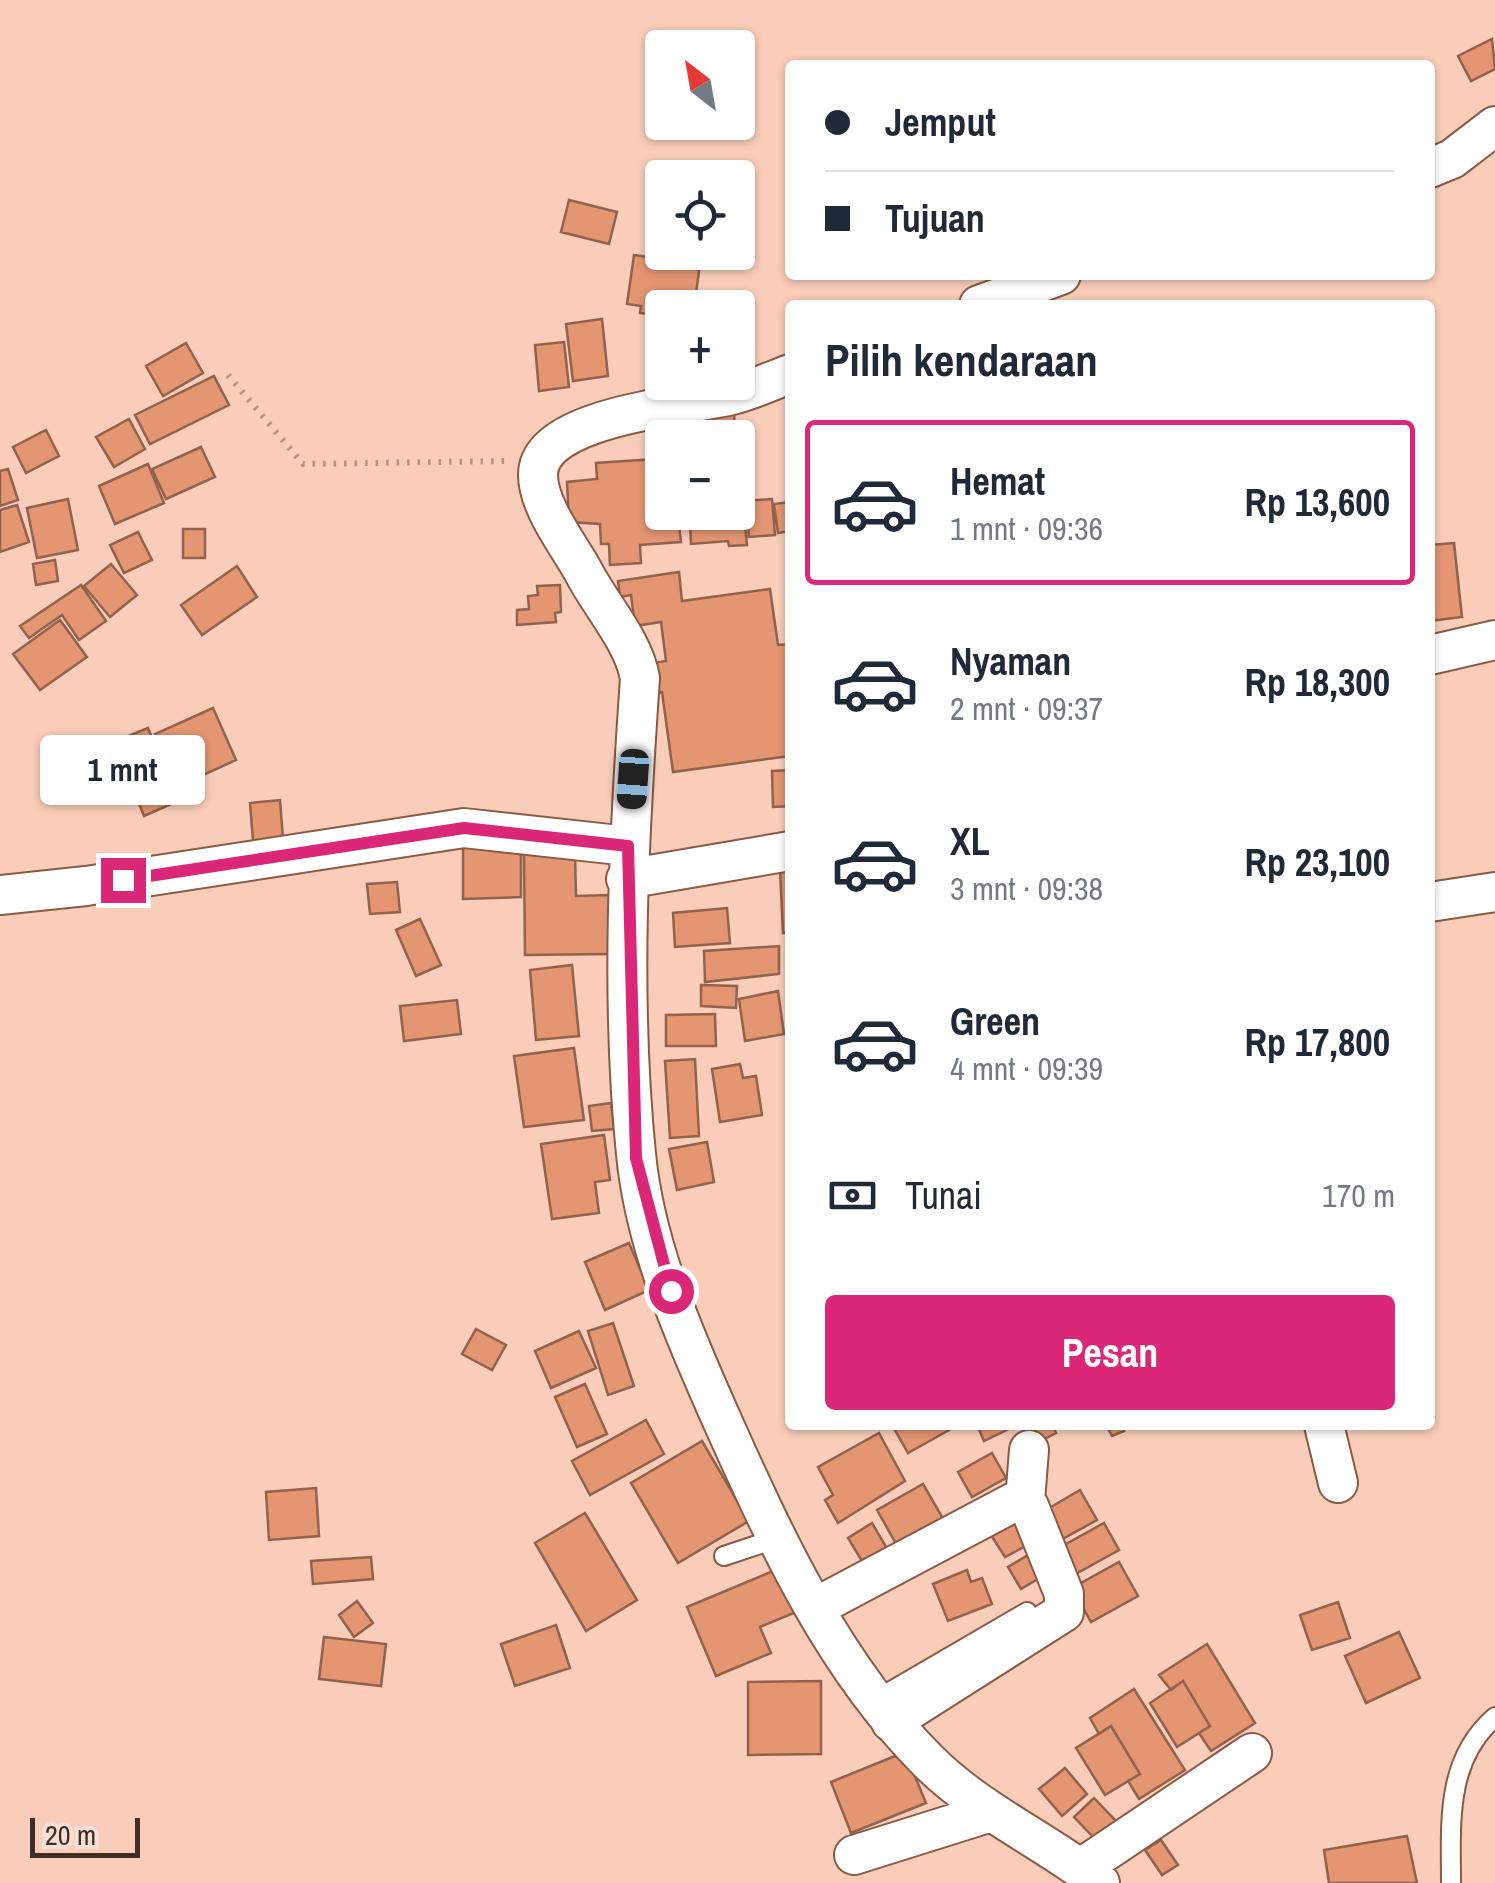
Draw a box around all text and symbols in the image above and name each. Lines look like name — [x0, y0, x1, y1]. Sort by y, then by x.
north arrow — [645, 30, 755, 140]
map controls — [645, 30, 755, 530]
text: Jemput — [885, 97, 996, 148]
button: locate — [645, 160, 755, 270]
text: Tujuan — [885, 193, 985, 244]
button: + — [645, 290, 755, 400]
text: Pilih kendaraan — [825, 329, 1098, 390]
button: − — [645, 420, 755, 530]
text: Hemat — [950, 456, 1045, 507]
icon: car — [830, 458, 920, 548]
text: Rp 13,600 — [1244, 477, 1390, 528]
text: 1 mnt · 09:36 — [950, 507, 1103, 550]
text: Nyaman — [950, 636, 1071, 687]
icon: car — [830, 638, 920, 728]
text: Rp 18,300 — [1244, 657, 1390, 708]
text: 2 mnt · 09:37 — [950, 687, 1103, 730]
callout: 1 mnt — [41, 735, 206, 805]
text: 1 mnt — [88, 748, 157, 791]
car — [616, 748, 650, 810]
text: XL — [950, 816, 990, 867]
icon: car — [830, 818, 920, 908]
text: Rp 23,100 — [1244, 837, 1390, 888]
route end — [101, 858, 146, 903]
text: 3 mnt · 09:38 — [950, 867, 1103, 910]
text: Green — [950, 996, 1040, 1047]
icon: car — [830, 998, 920, 1088]
text: Rp 17,800 — [1244, 1017, 1390, 1068]
text: 4 mnt · 09:39 — [950, 1047, 1103, 1090]
icon: cash — [825, 1168, 880, 1223]
text: Tunai — [905, 1170, 982, 1221]
text: 170 m — [1322, 1174, 1395, 1217]
route start — [649, 1269, 694, 1314]
button: Pesan — [825, 1295, 1395, 1410]
scale bar — [30, 1813, 140, 1858]
text: 20 m — [45, 1816, 96, 1854]

